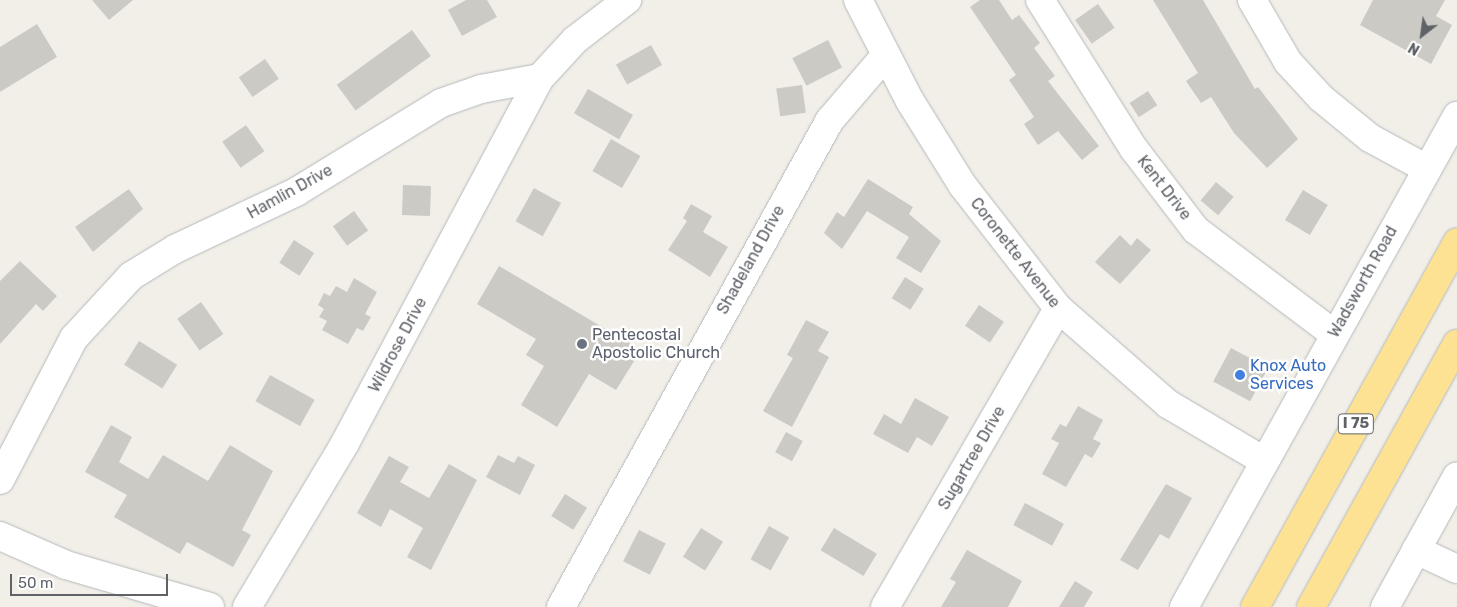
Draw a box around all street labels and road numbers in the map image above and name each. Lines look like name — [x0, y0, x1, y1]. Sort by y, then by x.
street label: Kent Drive — [1133, 152, 1195, 224]
street label: Hamlin Drive — [244, 161, 336, 223]
street label: Coronette Avenue — [966, 194, 1064, 312]
street label: Shadeland Drive — [713, 202, 789, 318]
street label: Wadsworth Road — [1324, 223, 1402, 341]
street label: Wildrose Drive — [365, 294, 431, 396]
street label: Sugartree Drive — [935, 403, 1009, 513]
road number: I 75 — [1337, 412, 1375, 436]

